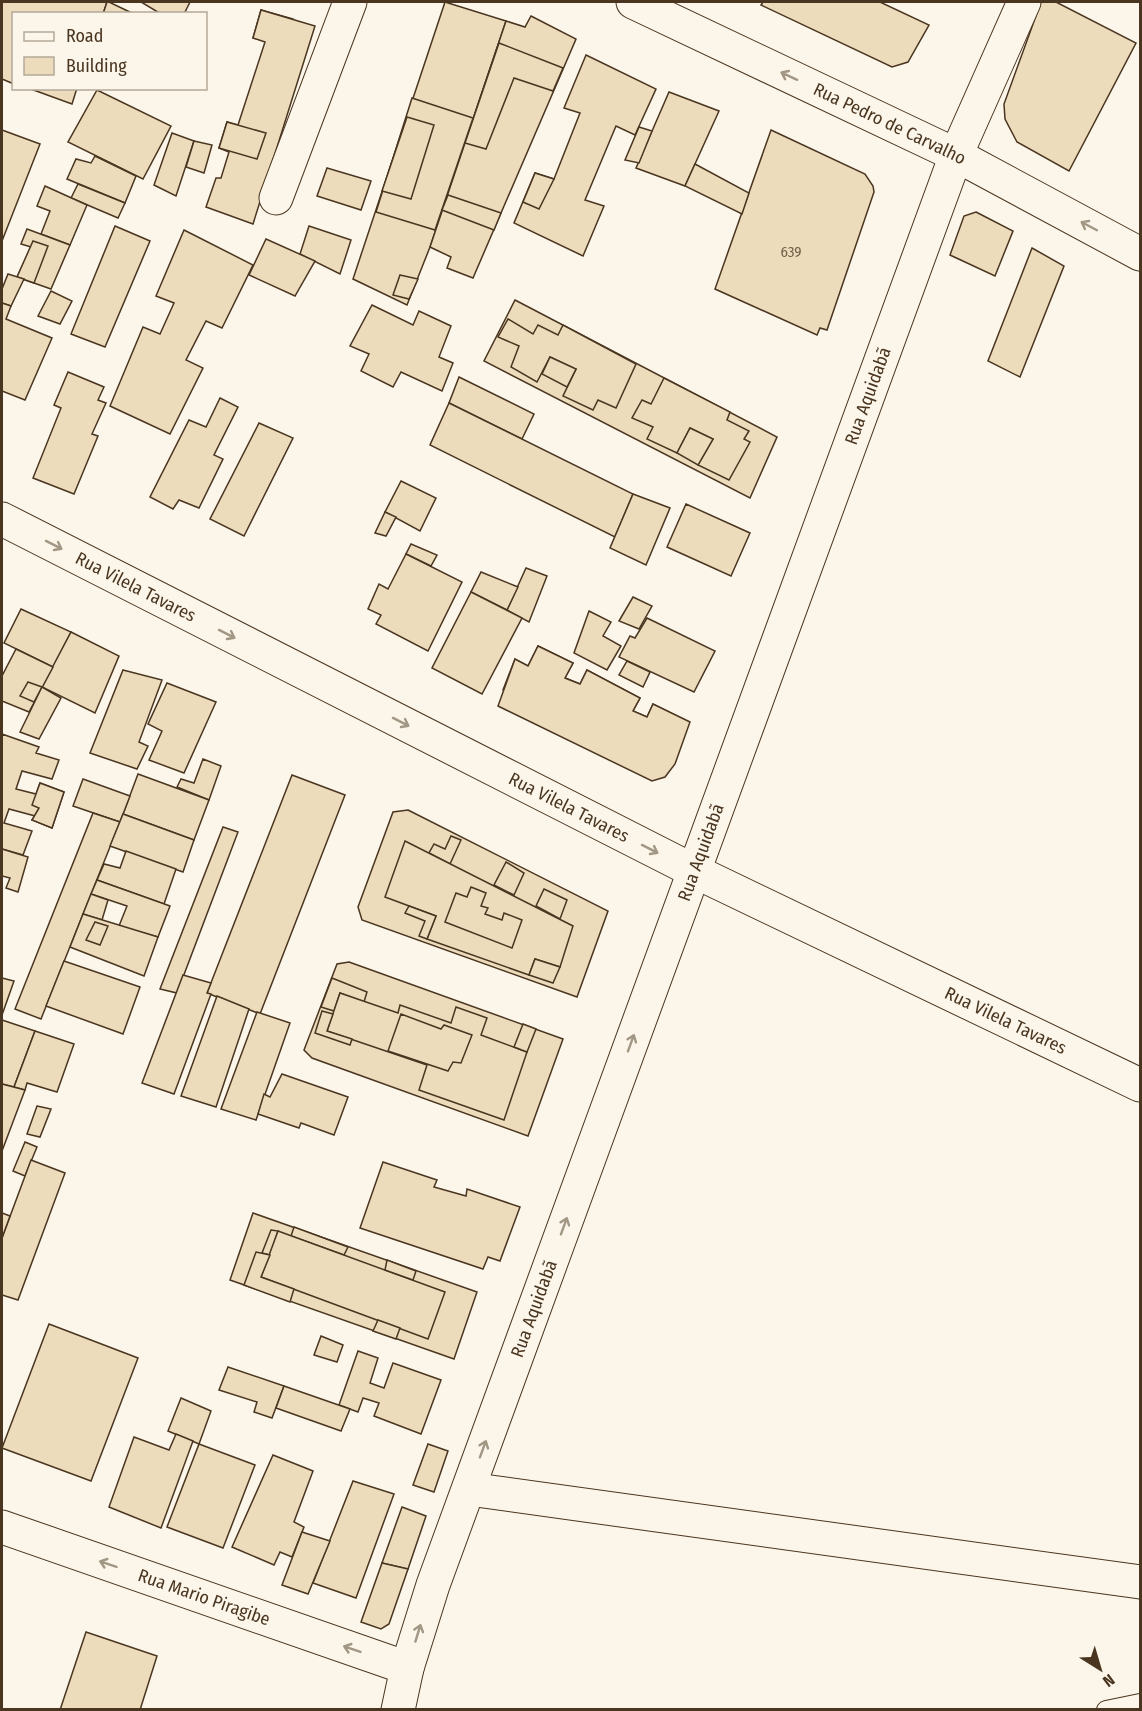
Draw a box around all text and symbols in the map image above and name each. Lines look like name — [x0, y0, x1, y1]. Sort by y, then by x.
legend — [12, 12, 207, 90]
text: Road — [66, 25, 103, 47]
text: Building — [66, 55, 127, 77]
one-way arrow — [781, 69, 799, 81]
street label: Rua Pedro de Carvalho — [810, 78, 970, 169]
one-way arrow — [1081, 220, 1098, 232]
house number: 639 — [780, 243, 802, 261]
street label: Rua Aquidabã — [840, 344, 896, 448]
one-way arrow — [44, 540, 62, 551]
street label: Rua Vilela Tavares — [72, 547, 200, 627]
one-way arrow — [218, 628, 236, 640]
one-way arrow — [392, 717, 410, 728]
street label: Rua Vilela Tavares — [505, 768, 633, 847]
street label: Rua Aquidabã — [673, 800, 729, 904]
one-way arrow — [640, 843, 658, 855]
street label: Rua Vilela Tavares — [941, 982, 1070, 1059]
one-way arrow — [626, 1034, 637, 1053]
one-way arrow — [560, 1217, 571, 1236]
street label: Rua Aquidabã — [506, 1257, 562, 1361]
one-way arrow — [479, 1440, 490, 1459]
one-way arrow — [99, 1558, 118, 1569]
street label: Rua Mario Piragibe — [135, 1564, 273, 1631]
one-way arrow — [413, 1624, 424, 1643]
north arrow — [1070, 1639, 1130, 1699]
one-way arrow — [343, 1642, 362, 1653]
text: N — [1099, 1670, 1118, 1691]

